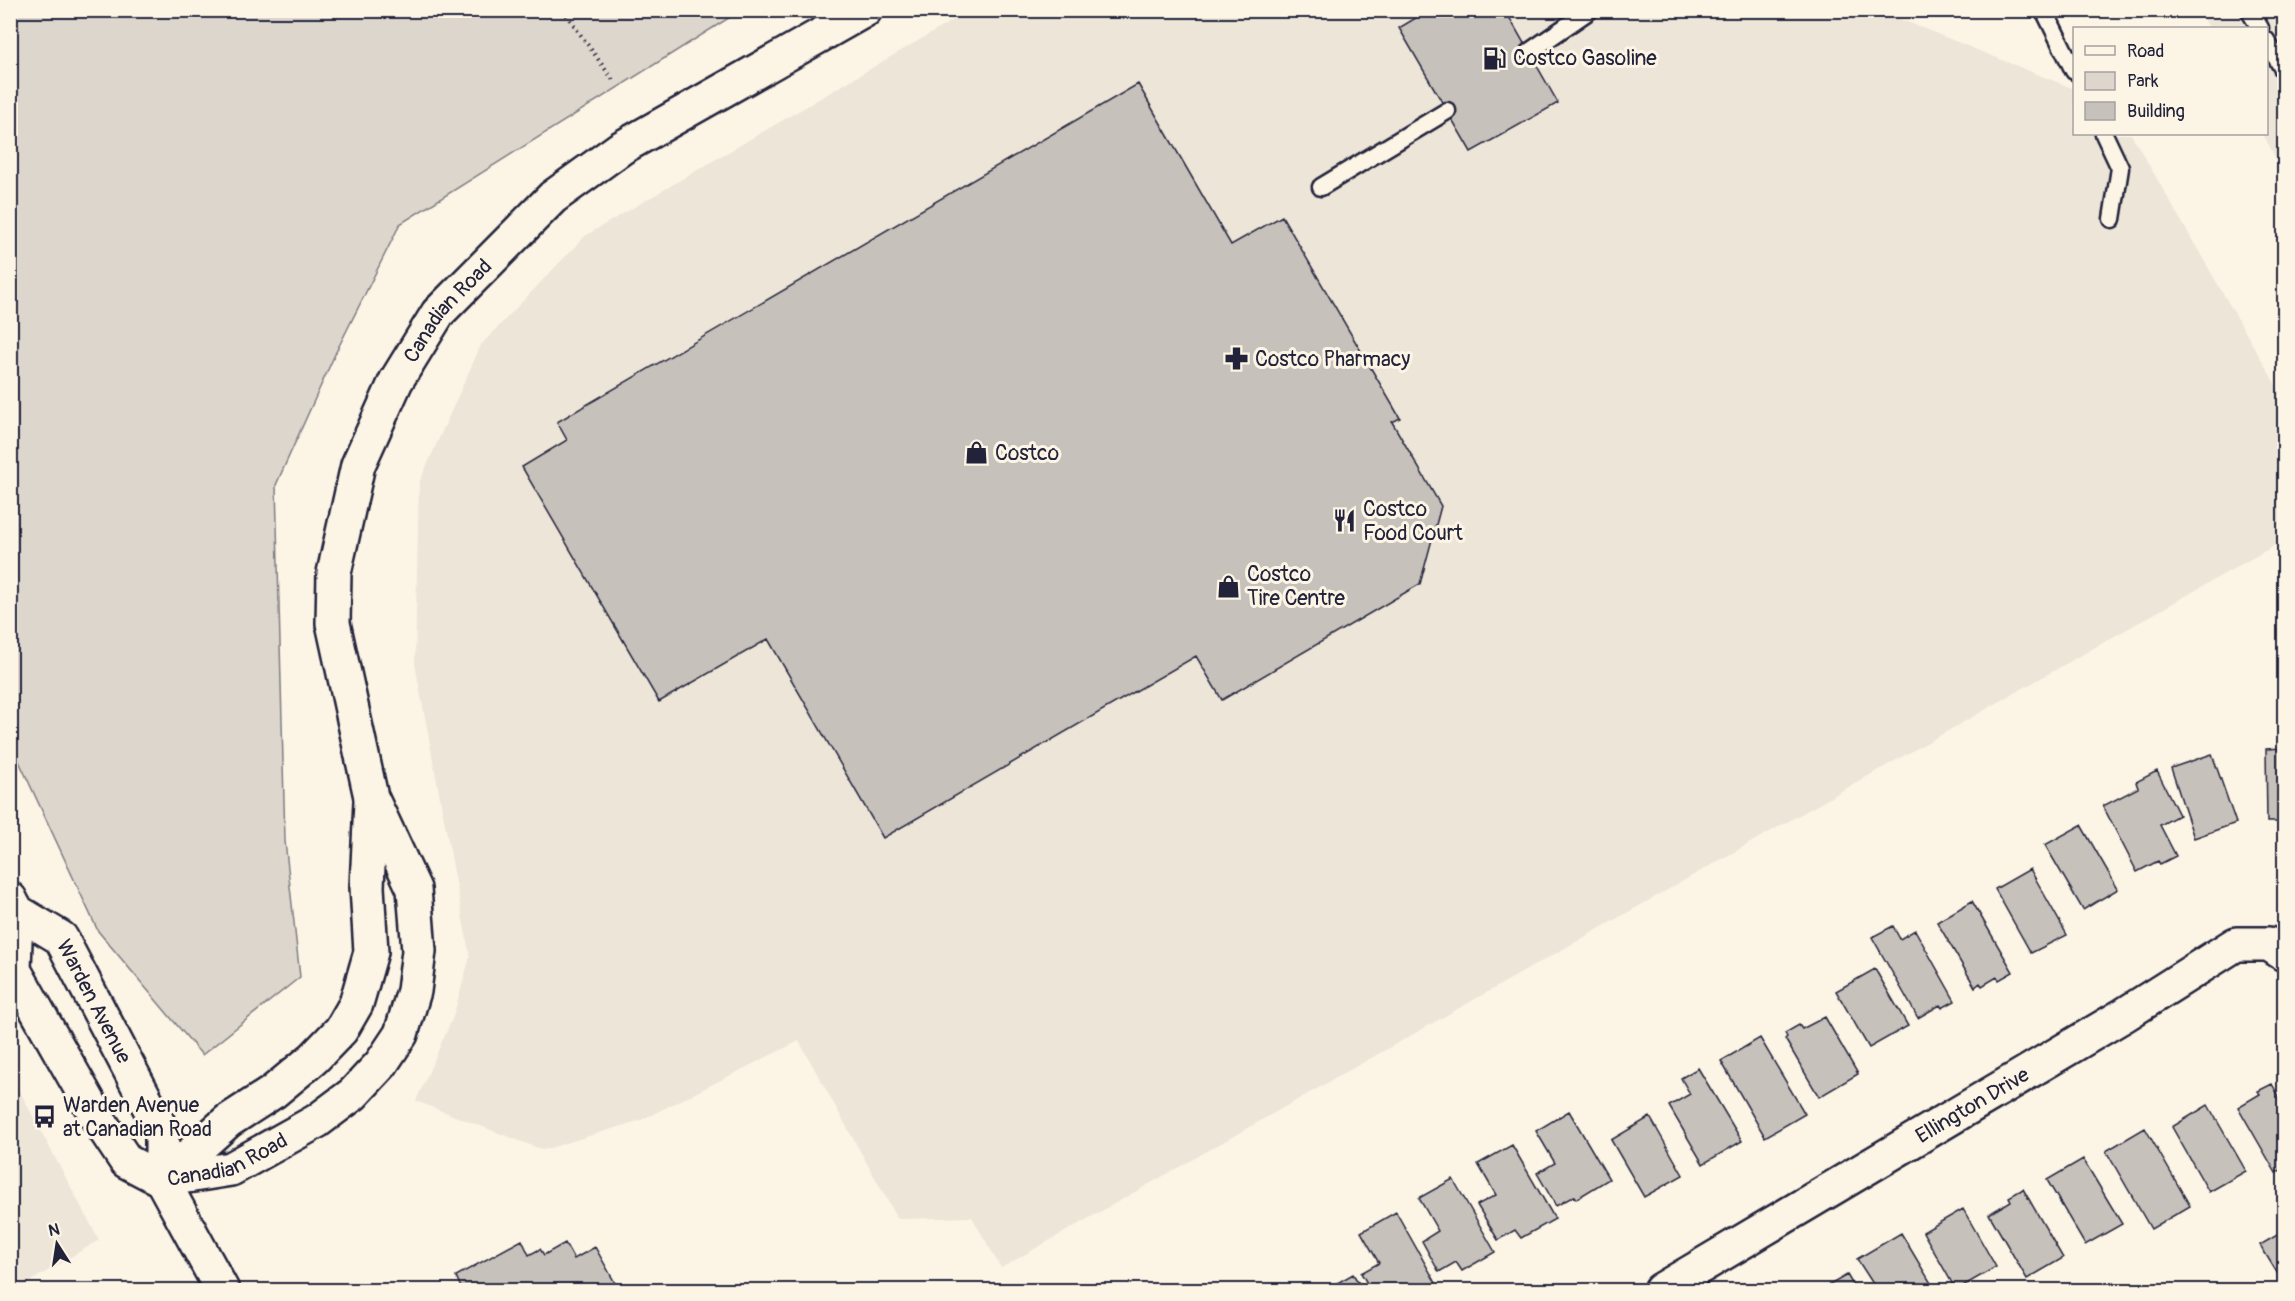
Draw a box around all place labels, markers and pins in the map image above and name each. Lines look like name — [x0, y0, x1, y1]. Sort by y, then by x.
fuel station icon: Costco Gasoline — [1482, 45, 1508, 71]
place label: Costco Gasoline — [1513, 45, 1657, 72]
pharmacy icon: Costco Pharmacy — [1224, 346, 1250, 372]
place label: Costco Pharmacy — [1255, 346, 1410, 373]
shop icon: Costco — [964, 440, 990, 466]
place label: Costco — [995, 440, 1059, 467]
place label: Costco Food Court — [1363, 496, 1463, 547]
restaurant icon: Costco Food Court — [1332, 508, 1358, 534]
place label: Costco Tire Centre — [1247, 561, 1345, 612]
shop icon: Costco Tire Centre — [1216, 573, 1242, 599]
place label: Warden Avenue at Canadian Road — [63, 1092, 212, 1143]
bus stop icon: Warden Avenue at Canadian Road — [32, 1104, 58, 1130]

